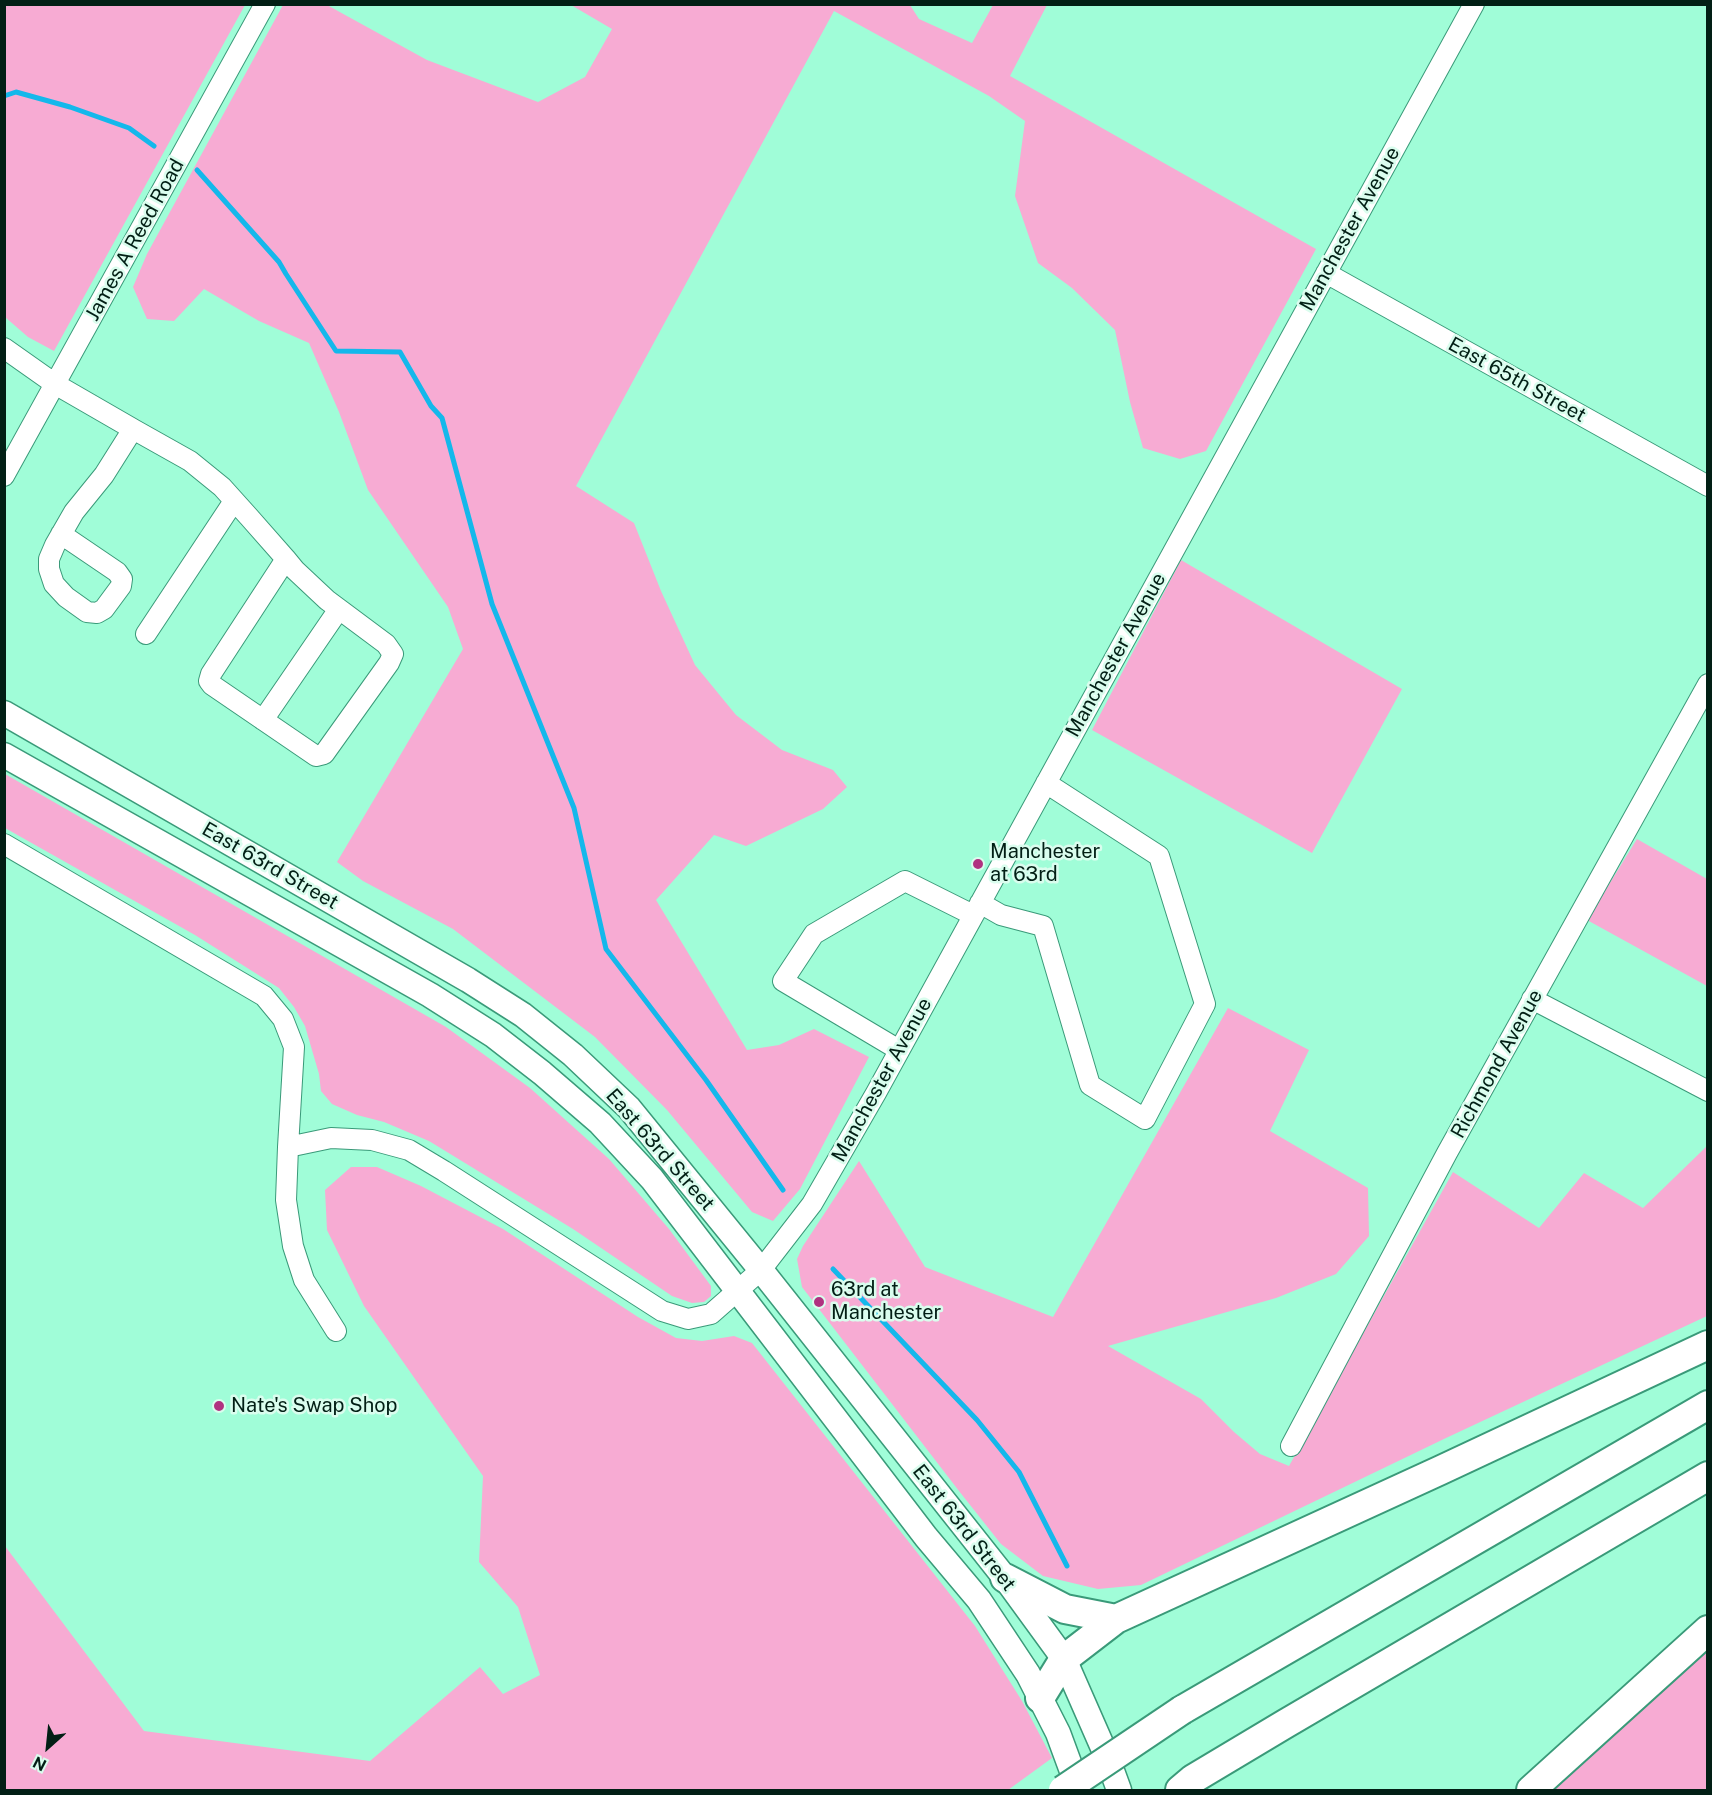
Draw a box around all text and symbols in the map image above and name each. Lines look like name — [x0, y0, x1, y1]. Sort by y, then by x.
street label: Manchester Avenue — [1295, 143, 1405, 315]
street label: James A Reed Road — [81, 155, 189, 325]
street label: East 65th Street — [1444, 332, 1590, 428]
street label: Manchester Avenue — [1061, 569, 1171, 741]
street label: East 63rd Street — [198, 817, 342, 915]
place label: Manchester at 63rd — [990, 840, 1100, 887]
marker: Manchester at 63rd — [971, 857, 985, 871]
street label: Richmond Avenue — [1446, 985, 1548, 1143]
street label: Manchester Avenue — [827, 994, 937, 1166]
street label: East 63rd Street — [601, 1084, 719, 1216]
place label: 63rd at Manchester — [831, 1278, 941, 1325]
marker: 63rd at Manchester — [812, 1295, 826, 1309]
place label: Nate's Swap Shop — [231, 1394, 397, 1418]
marker: Nate's Swap Shop — [212, 1399, 226, 1413]
street label: East 63rd Street — [907, 1460, 1021, 1596]
north arrow — [18, 1717, 78, 1777]
text: N — [30, 1752, 49, 1775]

